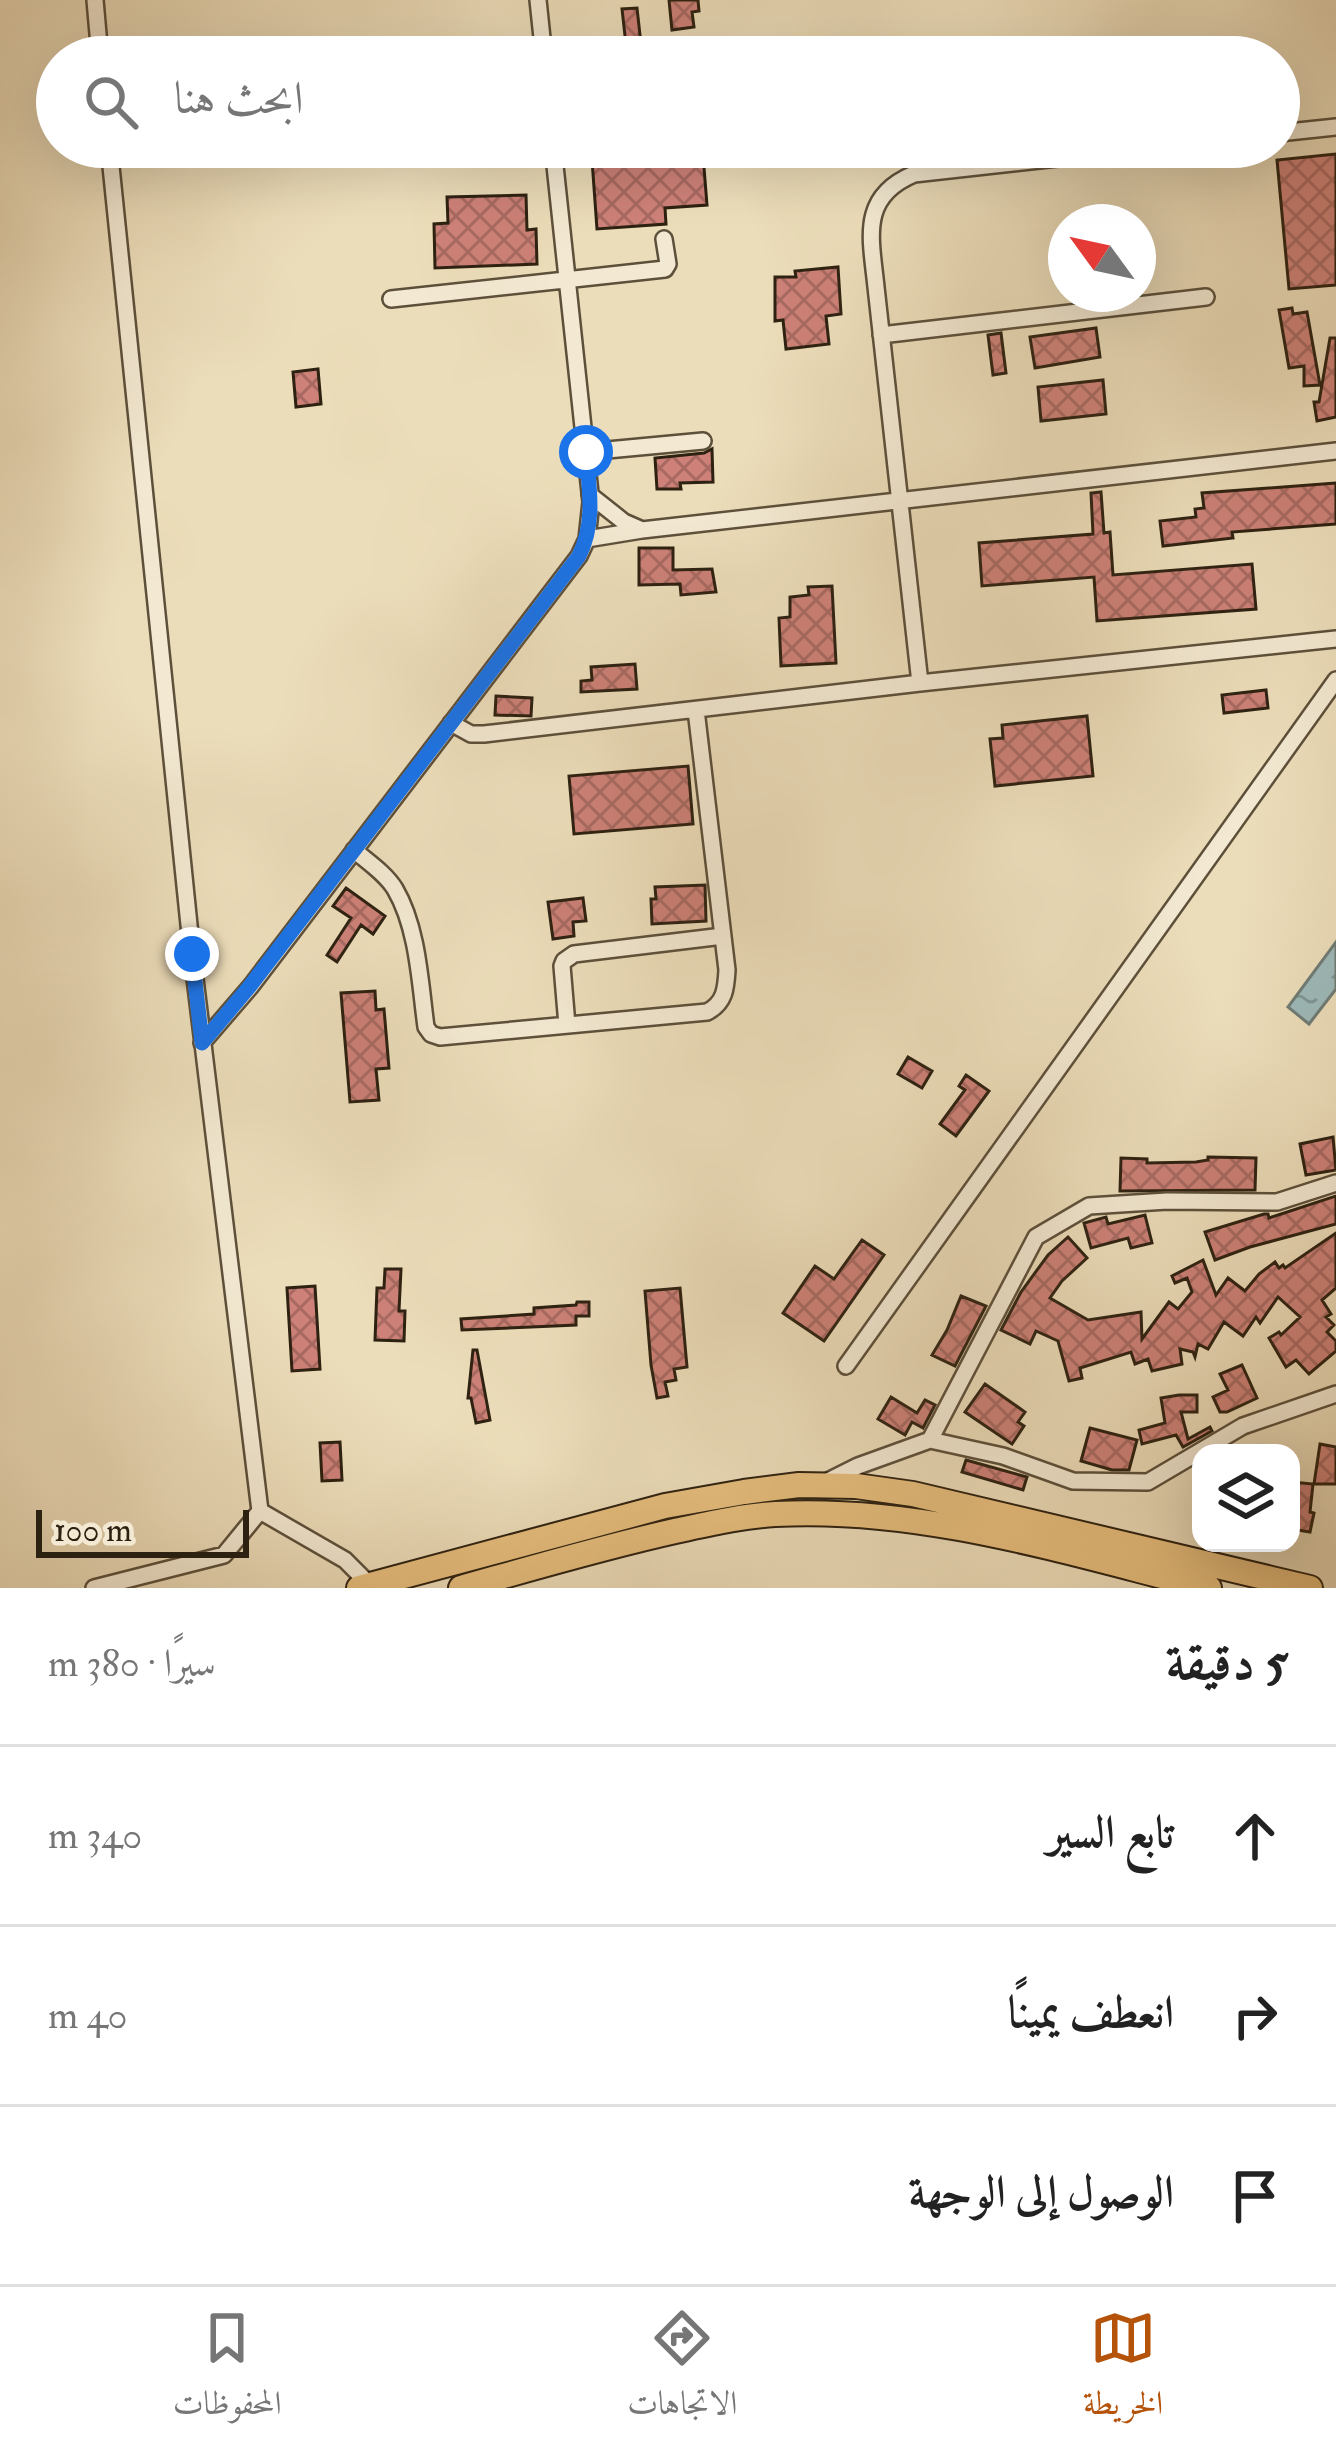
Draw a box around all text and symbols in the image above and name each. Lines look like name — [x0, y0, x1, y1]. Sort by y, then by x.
search box — [36, 36, 1300, 168]
icon: search — [78, 69, 144, 135]
text: ابحث هنا — [174, 71, 304, 127]
north arrow — [1048, 204, 1156, 312]
route start — [559, 425, 613, 479]
route end — [165, 927, 219, 981]
map controls — [1192, 1444, 1300, 1552]
button: layers — [1192, 1444, 1300, 1552]
scale bar — [36, 1504, 249, 1557]
text: 100 m — [54, 1510, 132, 1551]
text: 5 دقيقة — [1166, 1631, 1288, 1695]
text: سيرًا · 380 m — [48, 1639, 216, 1688]
icon: ahead — [1222, 1803, 1288, 1869]
text: تابع السير — [1047, 1805, 1174, 1861]
text: 340 m — [48, 1811, 142, 1860]
icon: right — [1222, 1983, 1288, 2049]
text: انعطف يمينًا — [1008, 1985, 1174, 2041]
text: 40 m — [48, 1991, 128, 2040]
icon: arrive — [1222, 2163, 1288, 2229]
text: الوصول إلى الوجهة — [909, 2165, 1174, 2221]
tab: المحفوظات — [173, 2305, 282, 2435]
tab: الاتجاهات — [627, 2305, 737, 2435]
tab: الخريطة — [1083, 2305, 1163, 2435]

